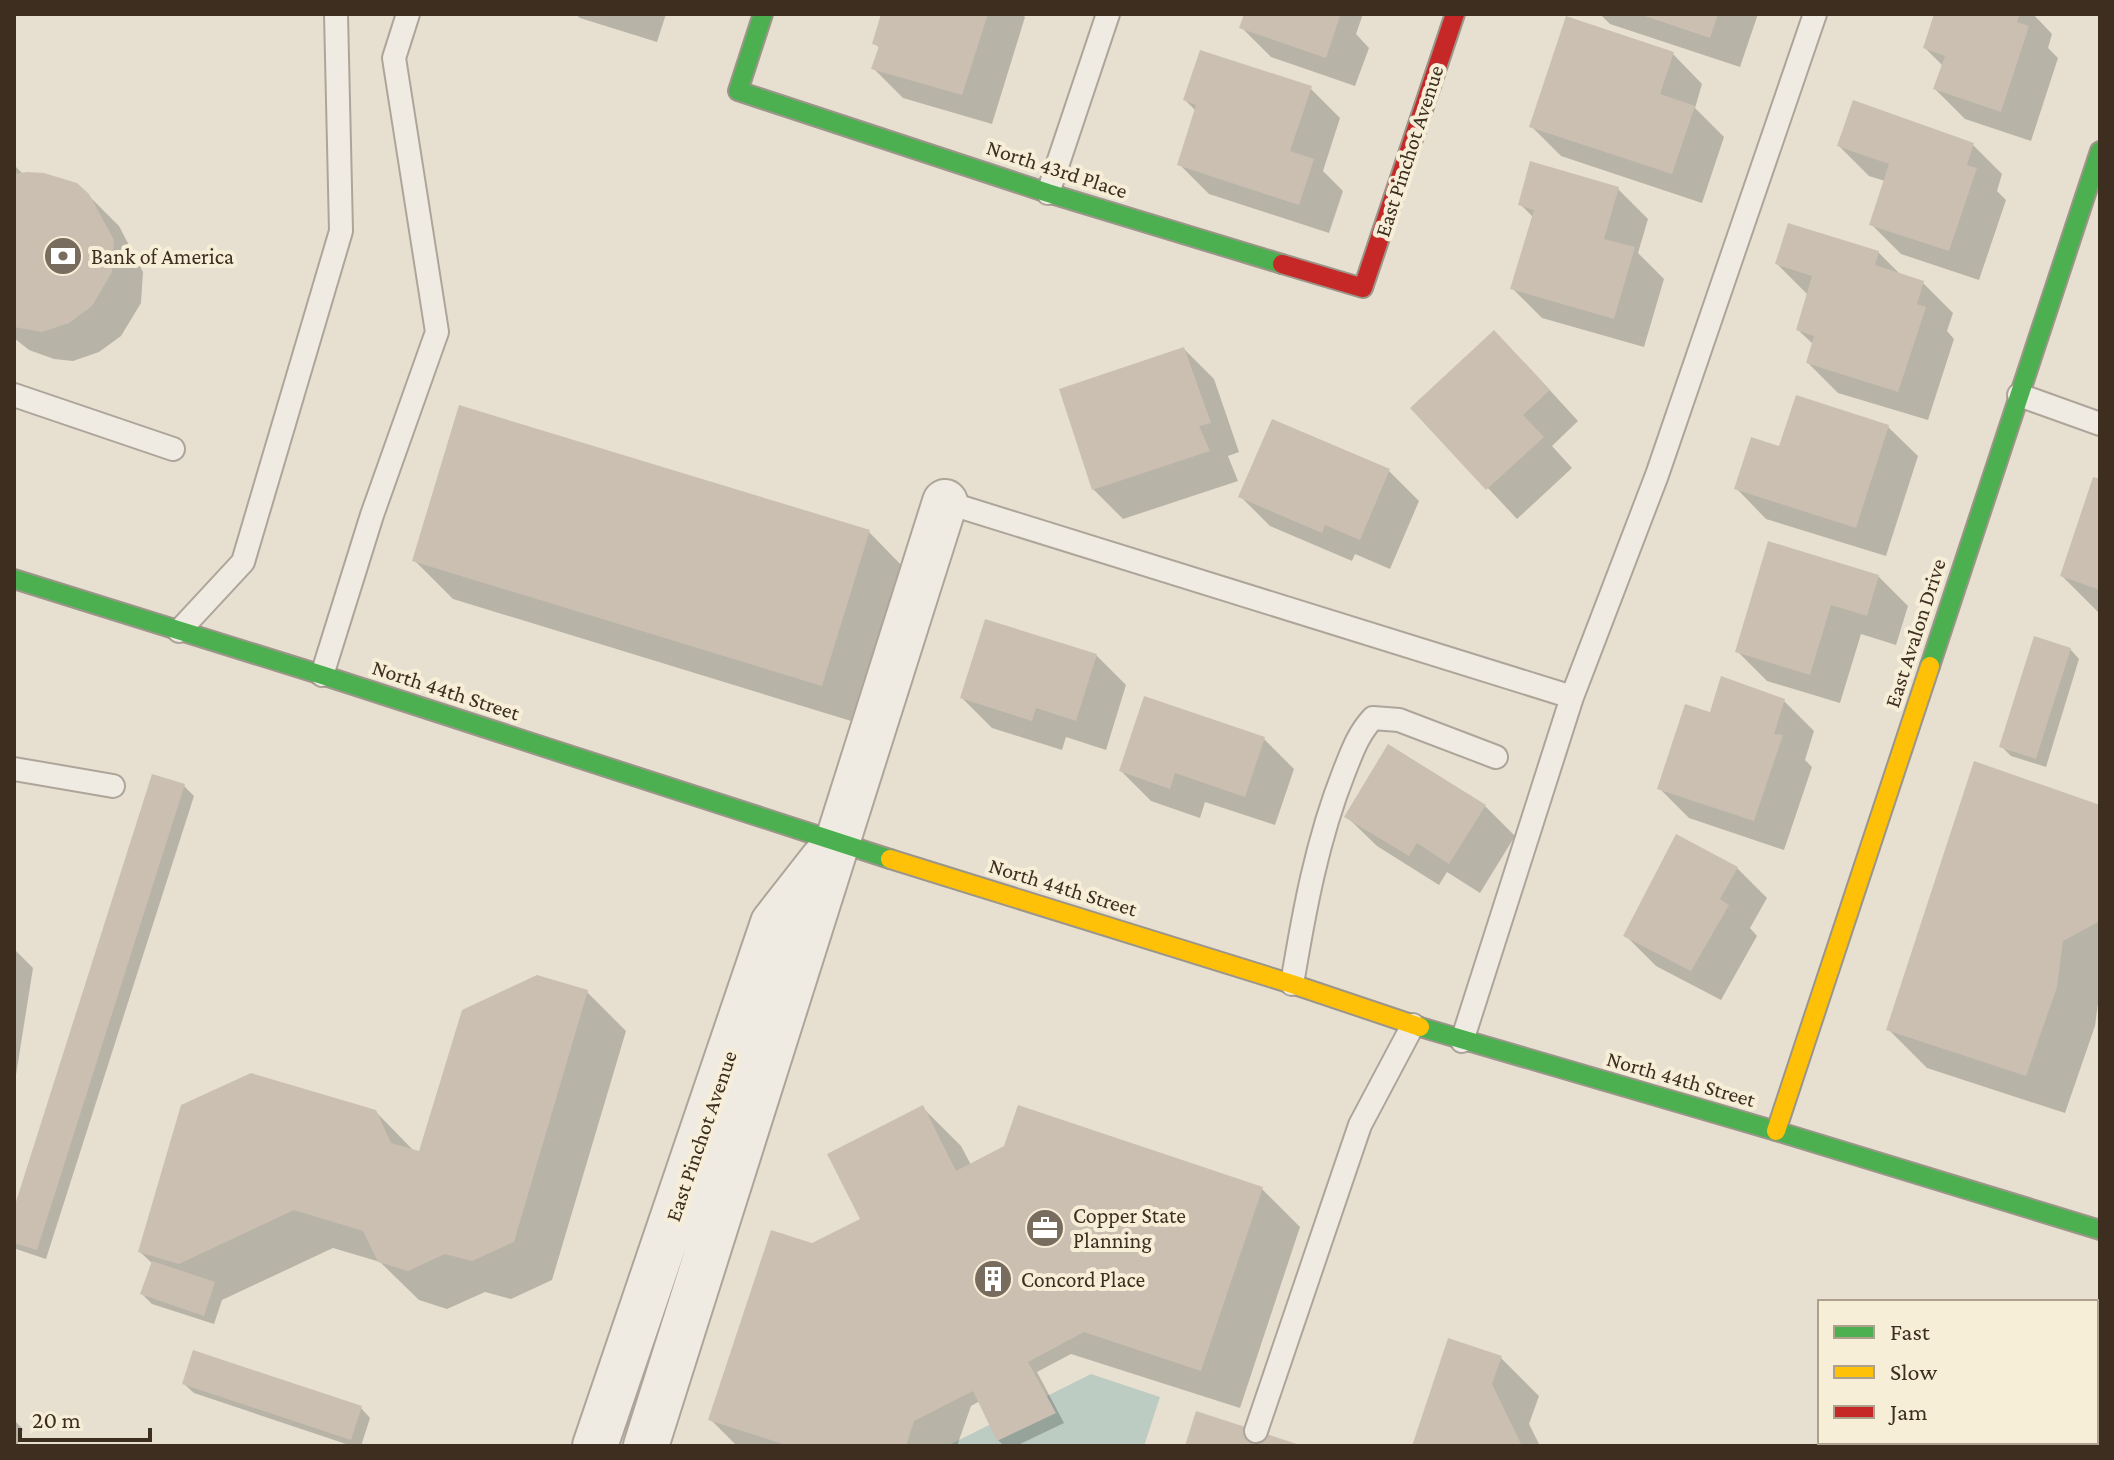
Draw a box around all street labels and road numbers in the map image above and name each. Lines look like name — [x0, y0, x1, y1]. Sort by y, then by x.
street label: East Pinchot Avenue — [1369, 62, 1449, 240]
street label: North 43rd Place — [983, 134, 1131, 204]
street label: East Avalon Drive — [1879, 555, 1951, 711]
street label: North 44th Street — [369, 654, 524, 726]
street label: North 44th Street — [986, 853, 1141, 922]
street label: North 44th Street — [1604, 1046, 1759, 1112]
street label: East Pinchot Avenue — [660, 1047, 742, 1225]

